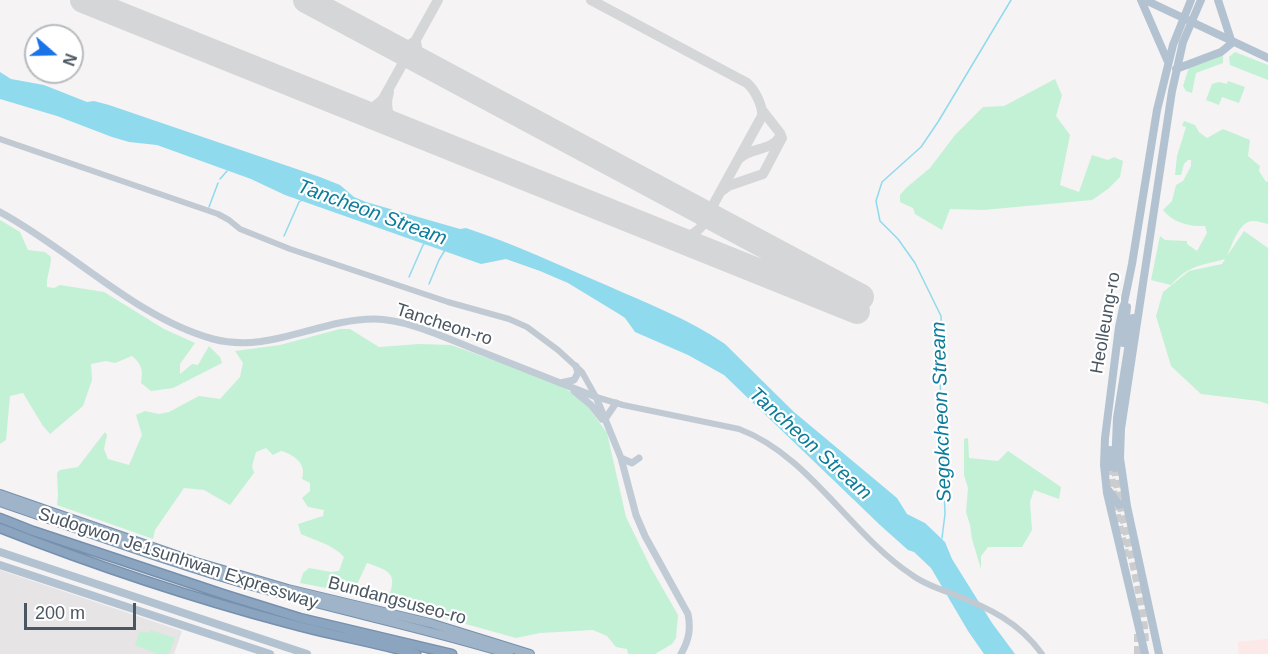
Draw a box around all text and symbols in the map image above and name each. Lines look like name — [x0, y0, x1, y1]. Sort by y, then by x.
north arrow — [24, 24, 84, 84]
text: N — [60, 51, 79, 68]
water label: Tancheon Stream — [294, 175, 450, 251]
street label: Heolleung-ro — [1086, 270, 1126, 376]
street label: Tancheon-ro — [393, 299, 495, 351]
water label: Segokcheon Stream — [927, 321, 957, 503]
water label: Tancheon Stream — [744, 383, 876, 505]
street label: Sudogwon Je1sunhwan Expressway — [35, 503, 321, 615]
street label: Bundangsuseo-ro — [326, 572, 468, 630]
scale bar — [27, 591, 140, 629]
text: 200 m — [35, 603, 85, 623]

